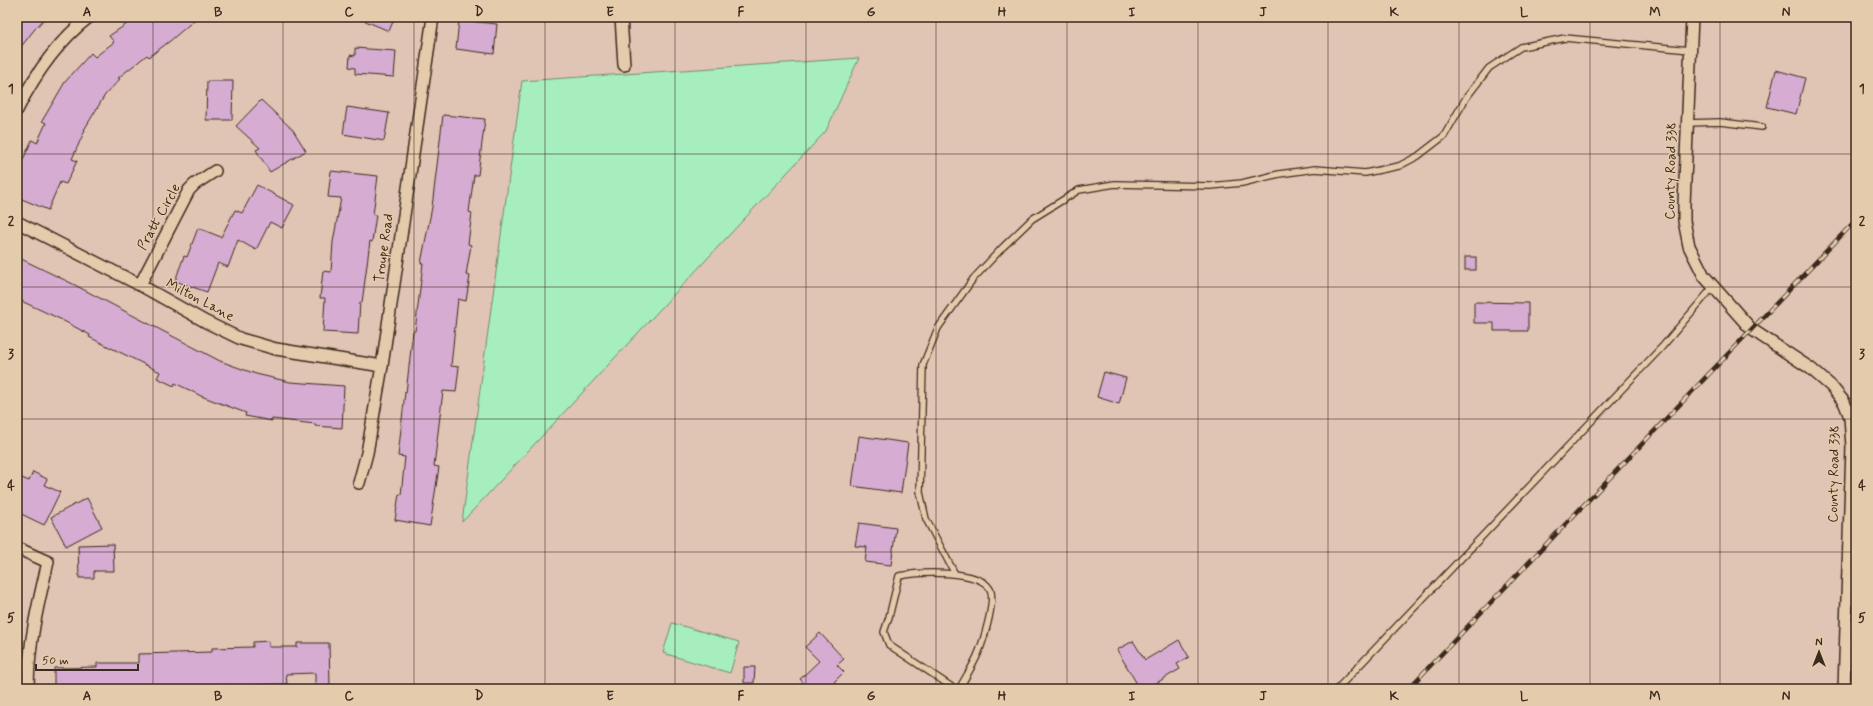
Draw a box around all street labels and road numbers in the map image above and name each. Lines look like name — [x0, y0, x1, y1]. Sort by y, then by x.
street label: County Road 338 — [1661, 122, 1681, 220]
street label: Pratt Circle — [133, 180, 185, 254]
street label: Troupe Road — [370, 213, 398, 283]
street label: Milton Lane — [163, 274, 237, 326]
street label: County Road 338 — [1824, 425, 1844, 523]

